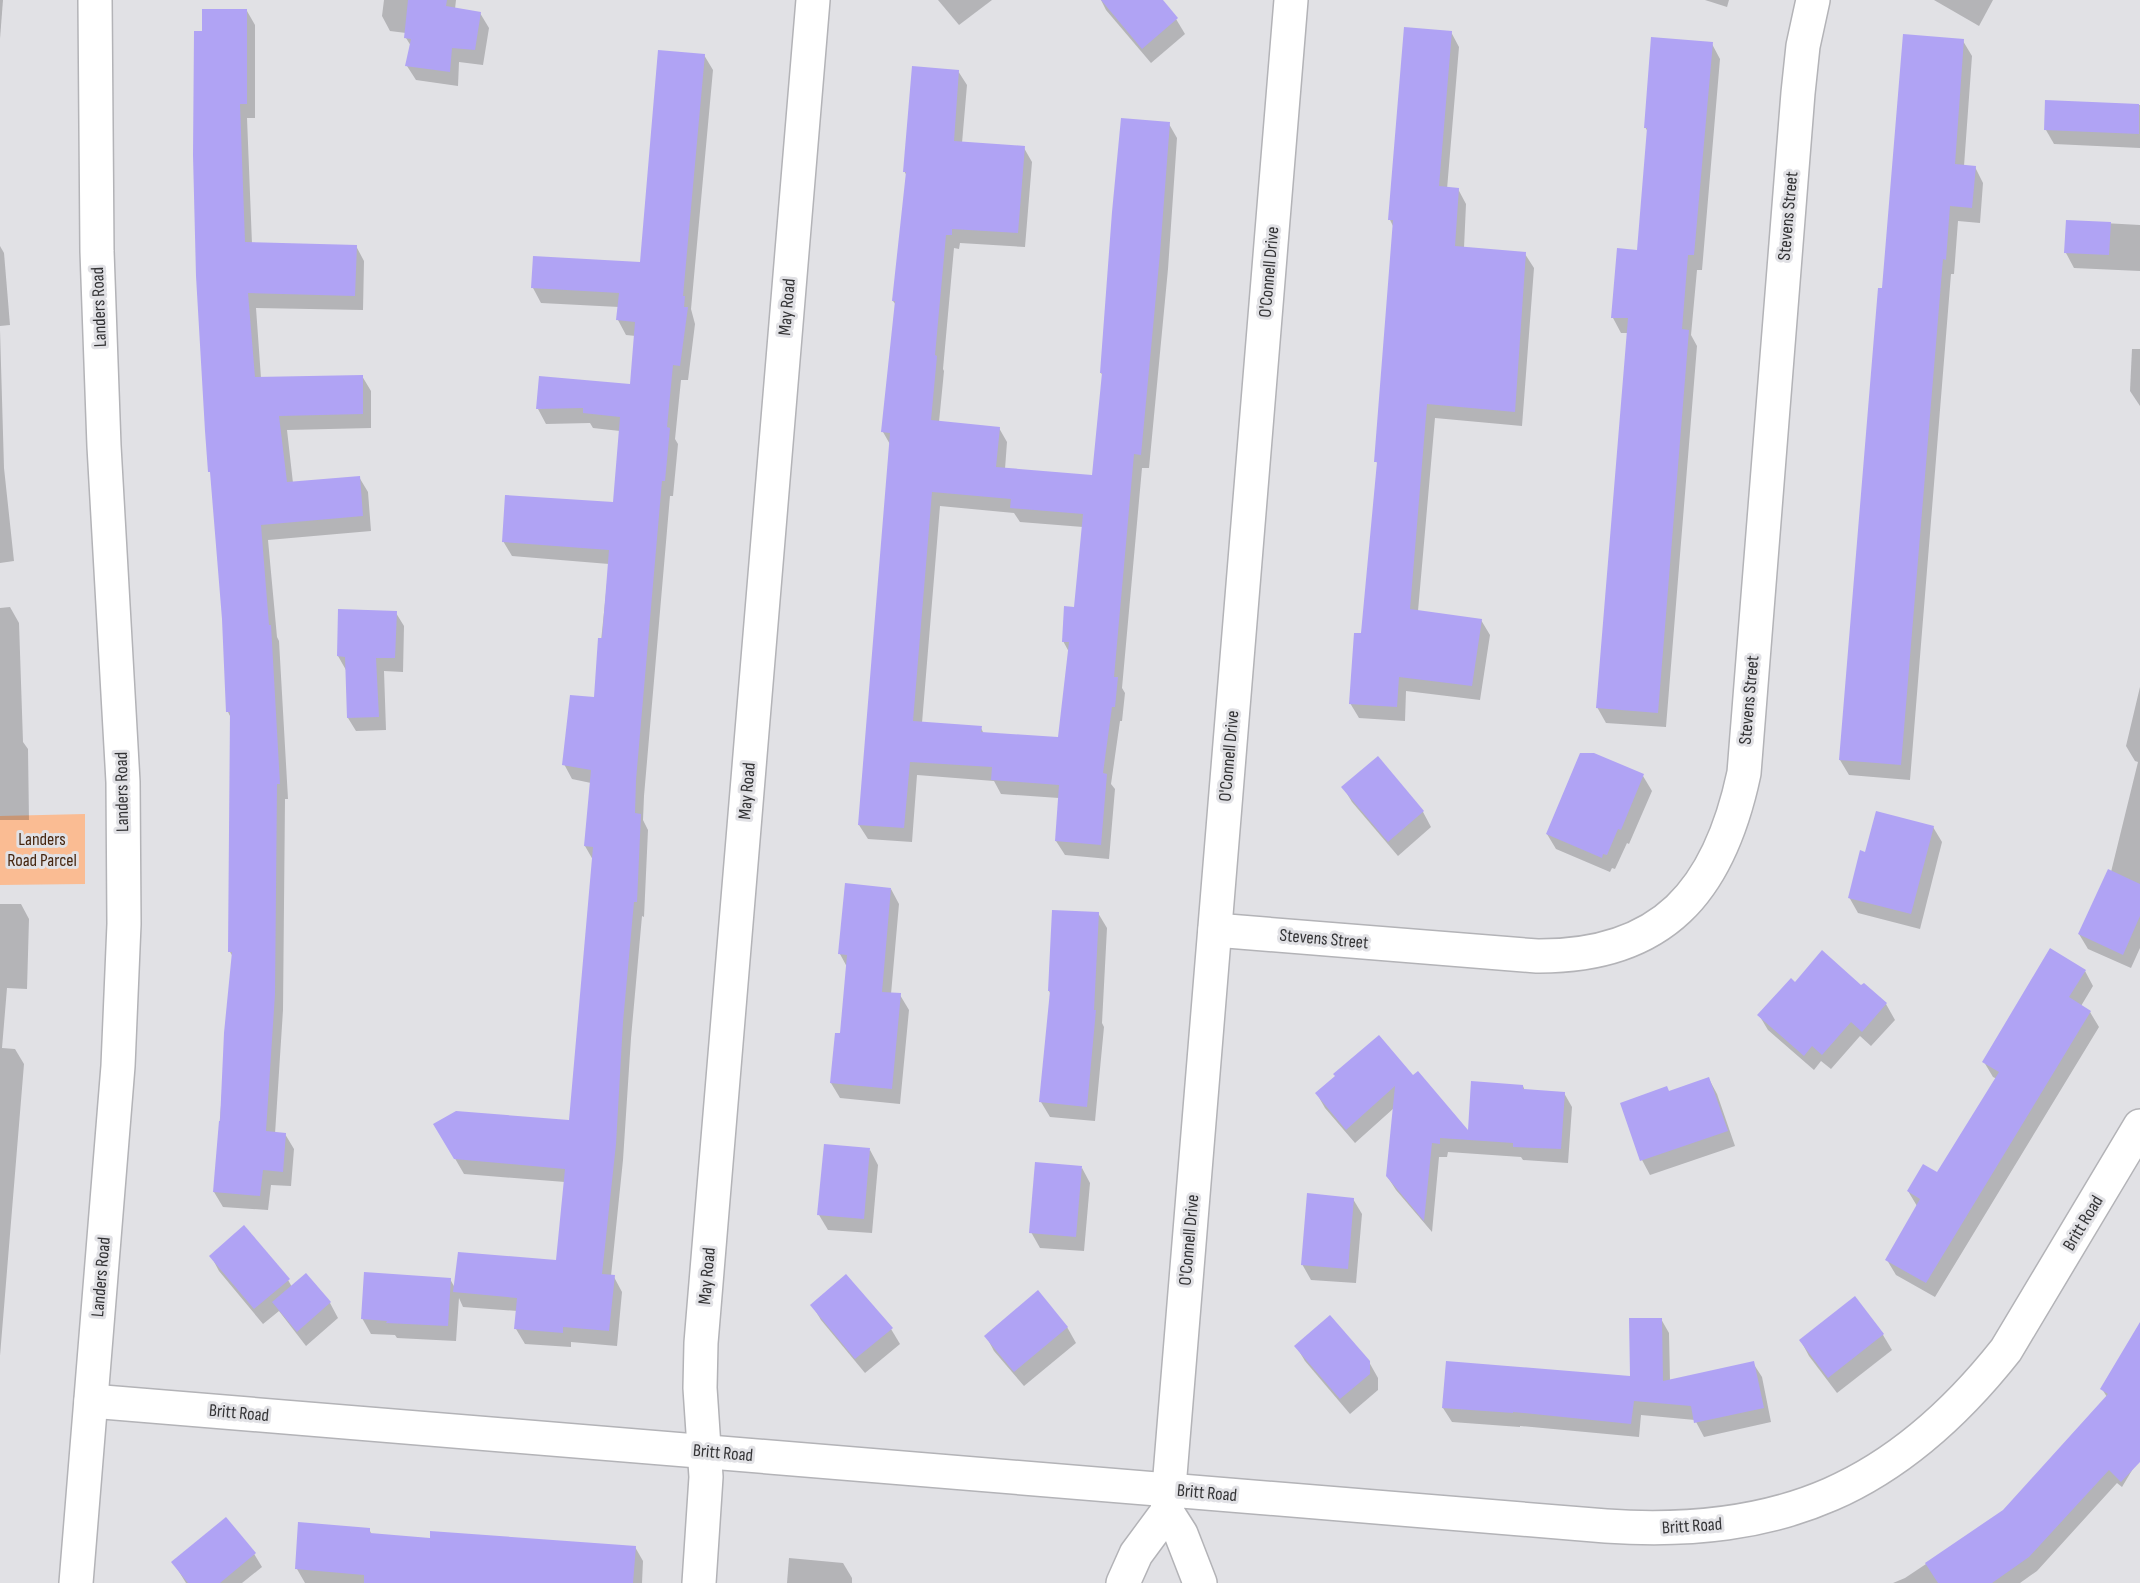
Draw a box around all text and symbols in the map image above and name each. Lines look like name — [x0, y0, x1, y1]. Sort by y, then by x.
street label: Stevens Street — [1774, 170, 1802, 261]
street label: O'Connell Drive — [1255, 226, 1283, 318]
street label: Landers Road — [87, 267, 111, 347]
street label: May Road — [774, 278, 800, 336]
street label: Stevens Street — [1735, 654, 1763, 745]
street label: O'Connell Drive — [1215, 710, 1243, 802]
street label: Landers Road — [111, 752, 133, 832]
street label: May Road — [734, 762, 760, 820]
park label: Landers Road Parcel — [7, 829, 77, 871]
street label: Stevens Street — [1279, 925, 1370, 953]
street label: Britt Road — [2058, 1192, 2108, 1254]
street label: O'Connell Drive — [1175, 1194, 1203, 1286]
street label: Landers Road — [87, 1236, 115, 1318]
street label: May Road — [694, 1247, 720, 1305]
street label: Britt Road — [208, 1400, 270, 1426]
street label: Britt Road — [692, 1440, 754, 1466]
street label: Britt Road — [1176, 1480, 1238, 1506]
street label: Britt Road — [1661, 1513, 1723, 1539]

